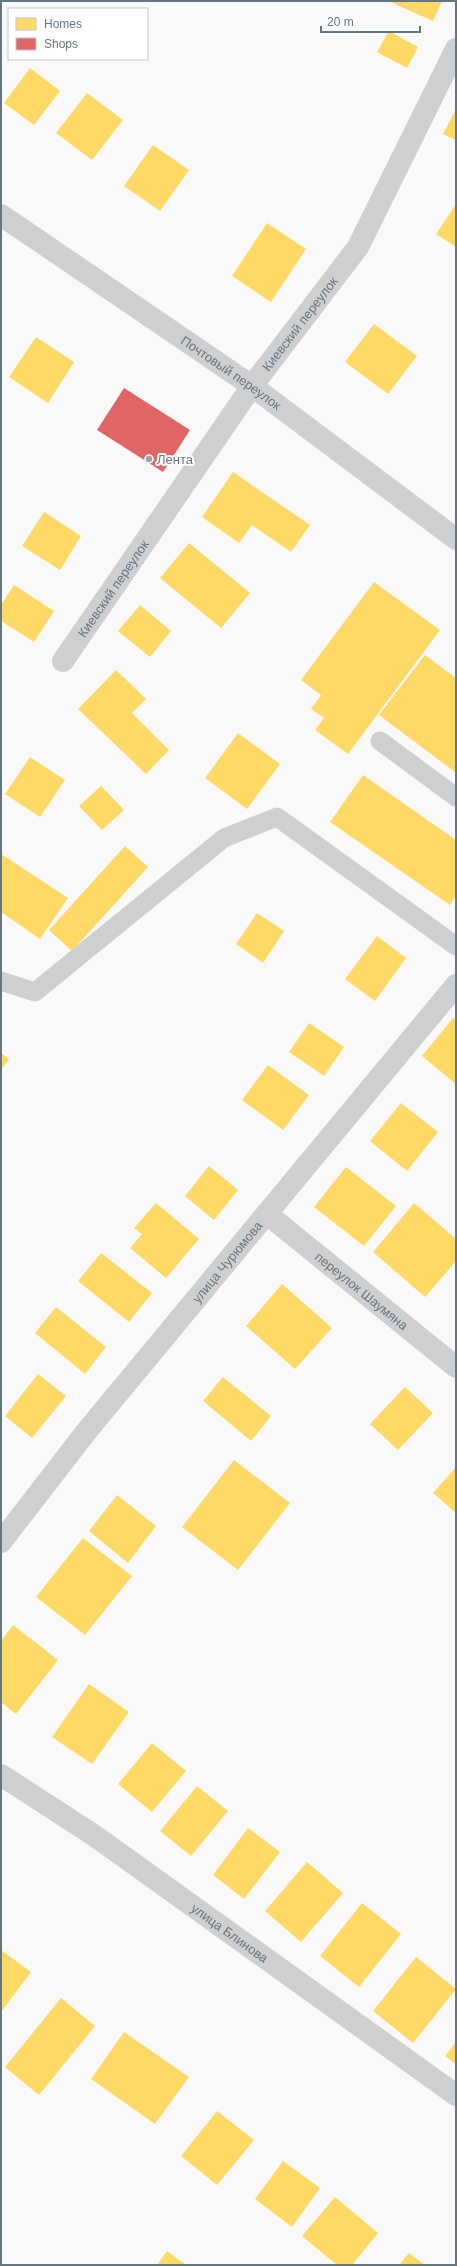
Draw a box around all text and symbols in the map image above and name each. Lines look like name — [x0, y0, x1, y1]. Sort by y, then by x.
legend — [8, 8, 148, 60]
scale bar — [321, 8, 420, 34]
text: 20 m — [327, 15, 354, 29]
text: Homes — [44, 17, 82, 31]
text: Shops — [44, 37, 78, 51]
street label: Киевский переулок — [259, 273, 340, 374]
street label: Почтовый переулок — [178, 332, 284, 413]
place label: Лента — [157, 452, 194, 467]
marker: Лента — [144, 454, 154, 464]
street label: Киевский переулок — [74, 537, 152, 640]
street label: улица Чурюмова — [189, 1217, 266, 1306]
street label: переулок Шаумяна — [312, 1249, 412, 1333]
street label: улица Блинова — [188, 1900, 272, 1966]

